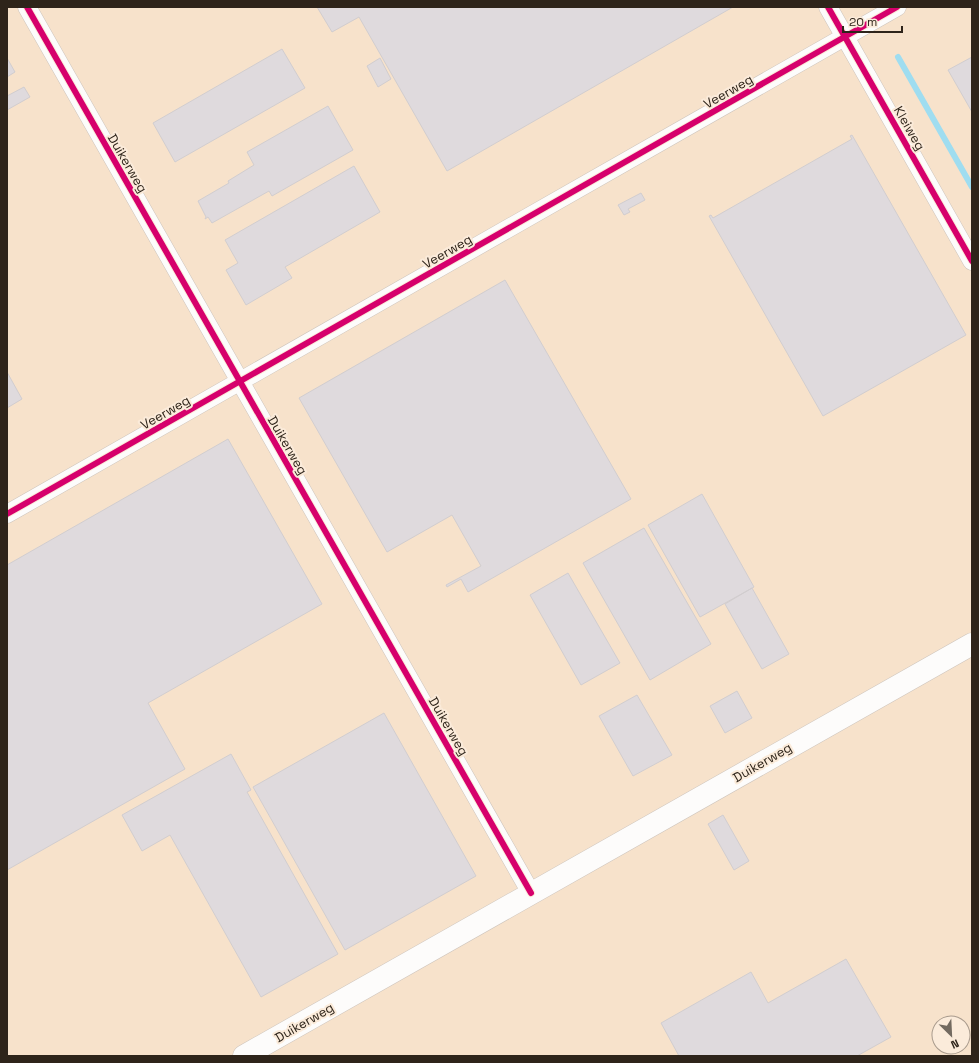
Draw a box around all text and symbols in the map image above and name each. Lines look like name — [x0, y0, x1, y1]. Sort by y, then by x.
scale bar — [843, 8, 902, 34]
text: 20 m — [849, 14, 877, 30]
street label: Veerweg — [701, 71, 756, 112]
street label: Kleiweg — [890, 103, 929, 153]
street label: Duikerweg — [104, 131, 151, 196]
street label: Veerweg — [420, 231, 475, 272]
street label: Veerweg — [138, 392, 193, 433]
street label: Duikerweg — [264, 413, 311, 478]
street label: Duikerweg — [425, 694, 472, 759]
street label: Duikerweg — [730, 739, 795, 786]
street label: Duikerweg — [272, 999, 337, 1046]
north arrow — [931, 1015, 971, 1055]
text: N — [949, 1036, 961, 1052]

